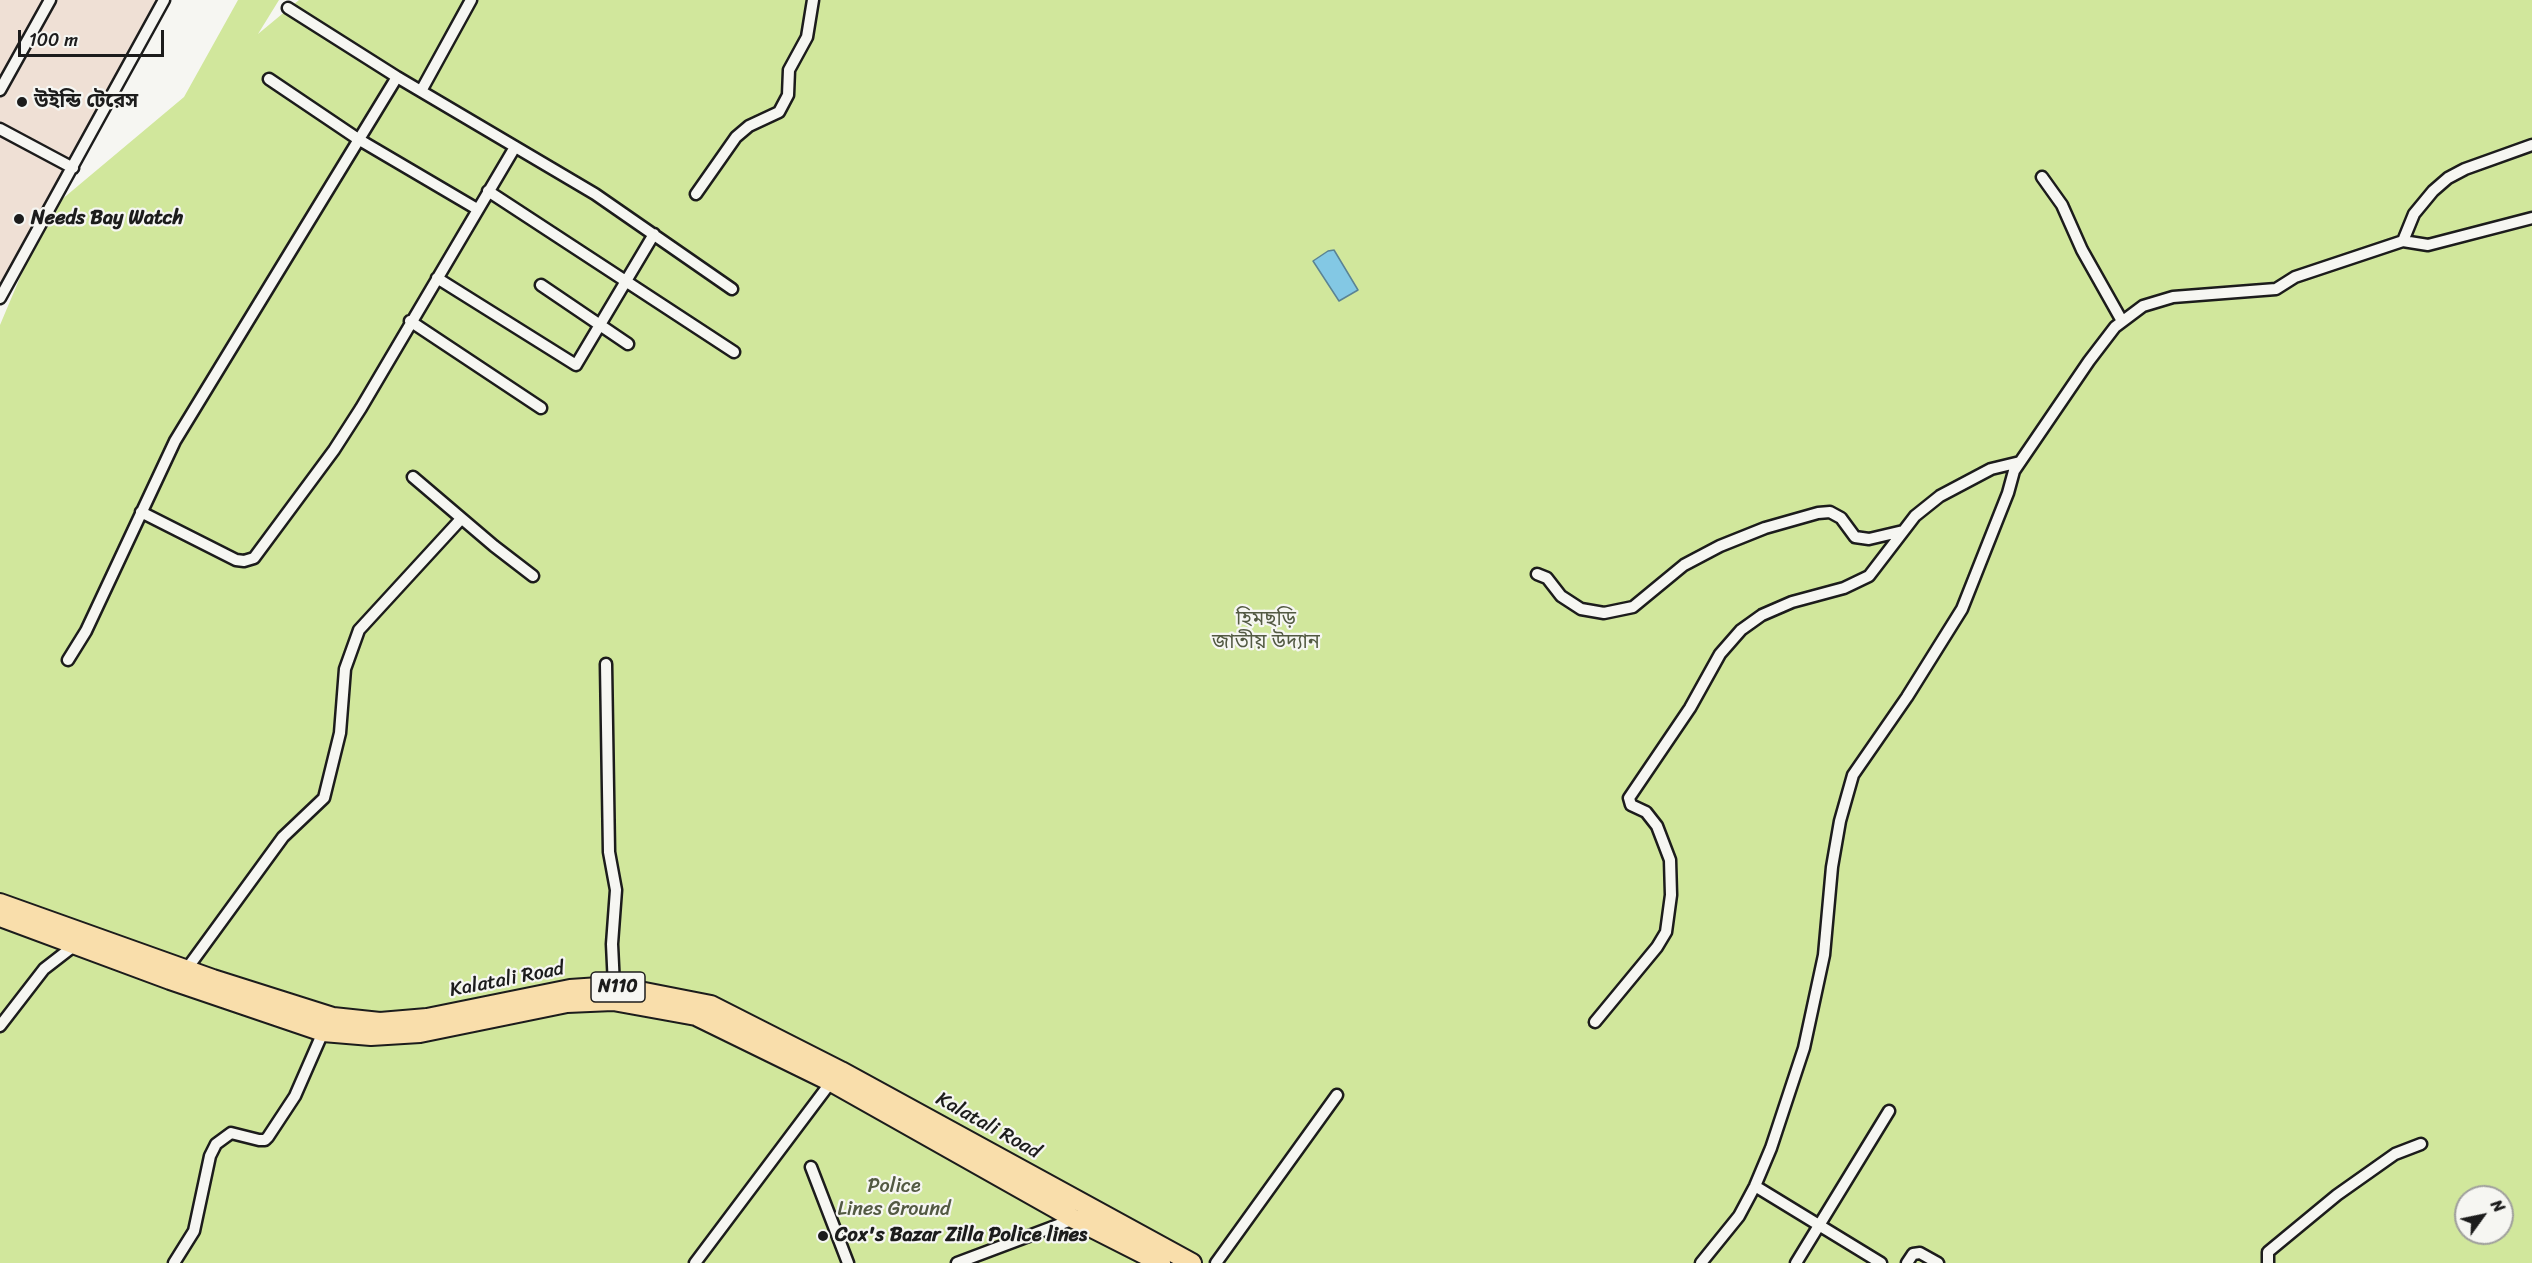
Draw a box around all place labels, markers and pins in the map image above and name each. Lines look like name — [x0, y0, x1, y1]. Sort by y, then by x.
place label: উইন্ডি টেরেস — [34, 90, 138, 114]
marker: উইন্ডি টেরেস — [15, 95, 29, 109]
place label: Needs Bay Watch — [31, 207, 183, 231]
marker: Needs Bay Watch — [12, 212, 26, 226]
place label: Cox's Bazar Zilla Police lines — [835, 1224, 1087, 1248]
marker: Cox's Bazar Zilla Police lines — [816, 1229, 830, 1243]

